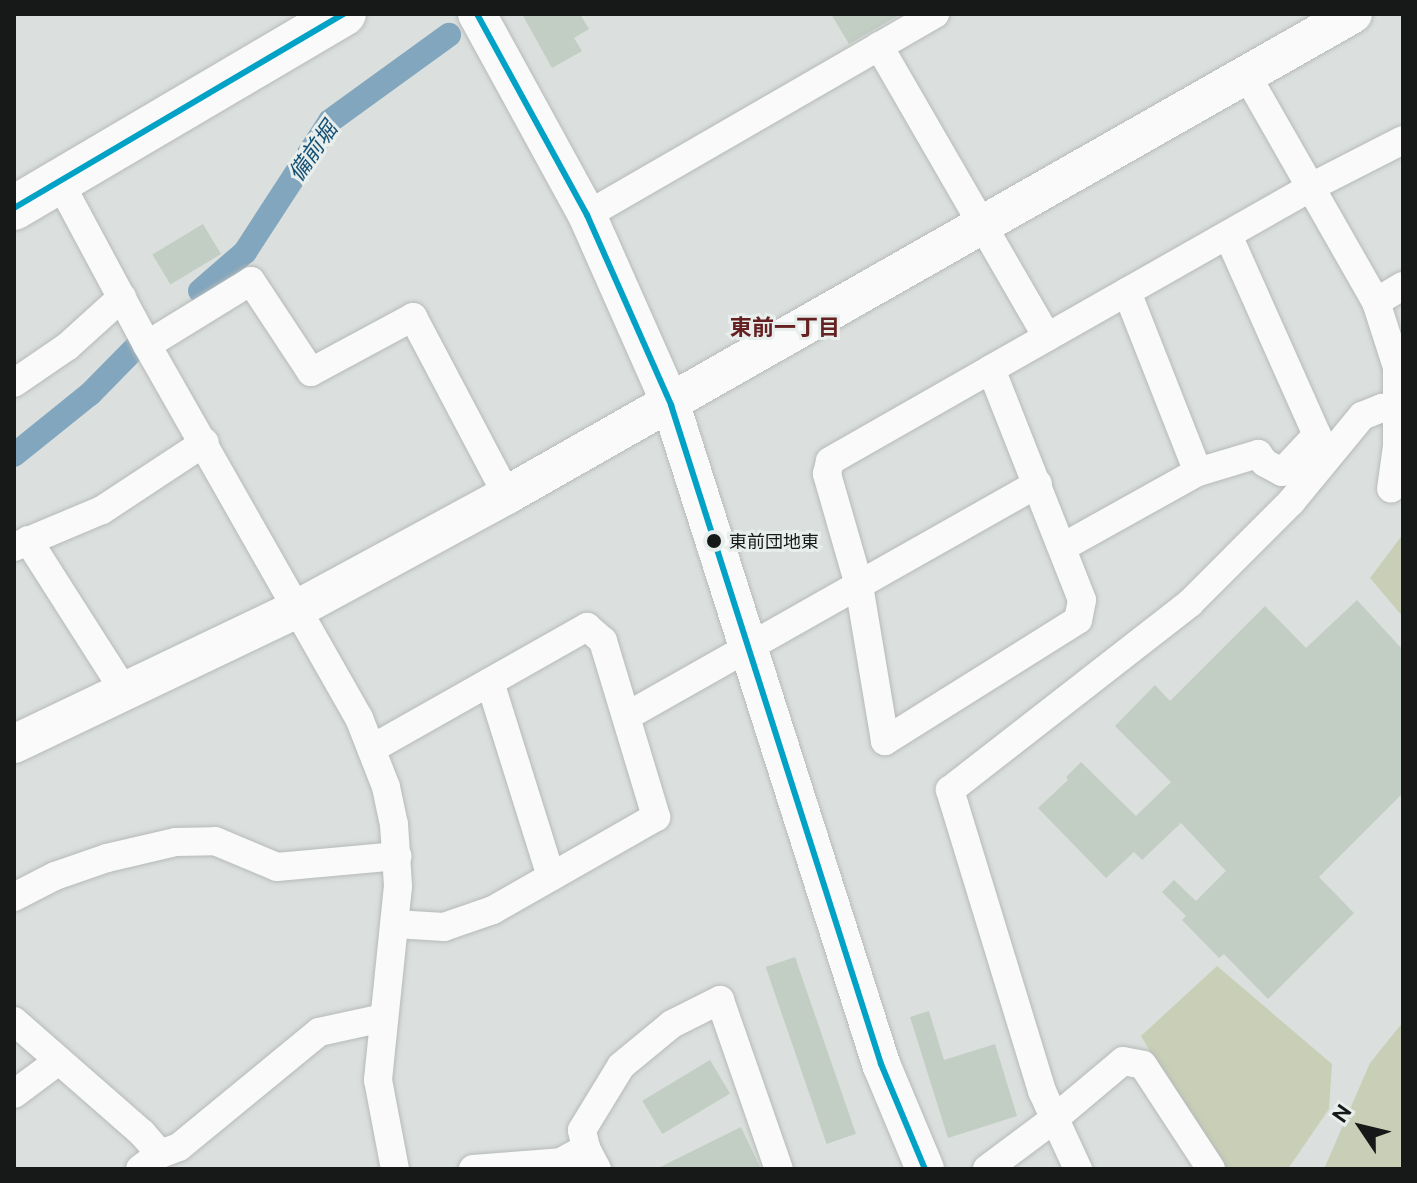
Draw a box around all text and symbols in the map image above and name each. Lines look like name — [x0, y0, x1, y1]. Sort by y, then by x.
water label: 備前堀 — [282, 116, 342, 186]
district label: 東前一丁目 — [730, 314, 840, 340]
place label: 東前団地東 — [729, 530, 819, 552]
marker: 東前団地東 — [706, 533, 722, 549]
north arrow — [1321, 1087, 1401, 1167]
text: N — [1326, 1099, 1356, 1127]

